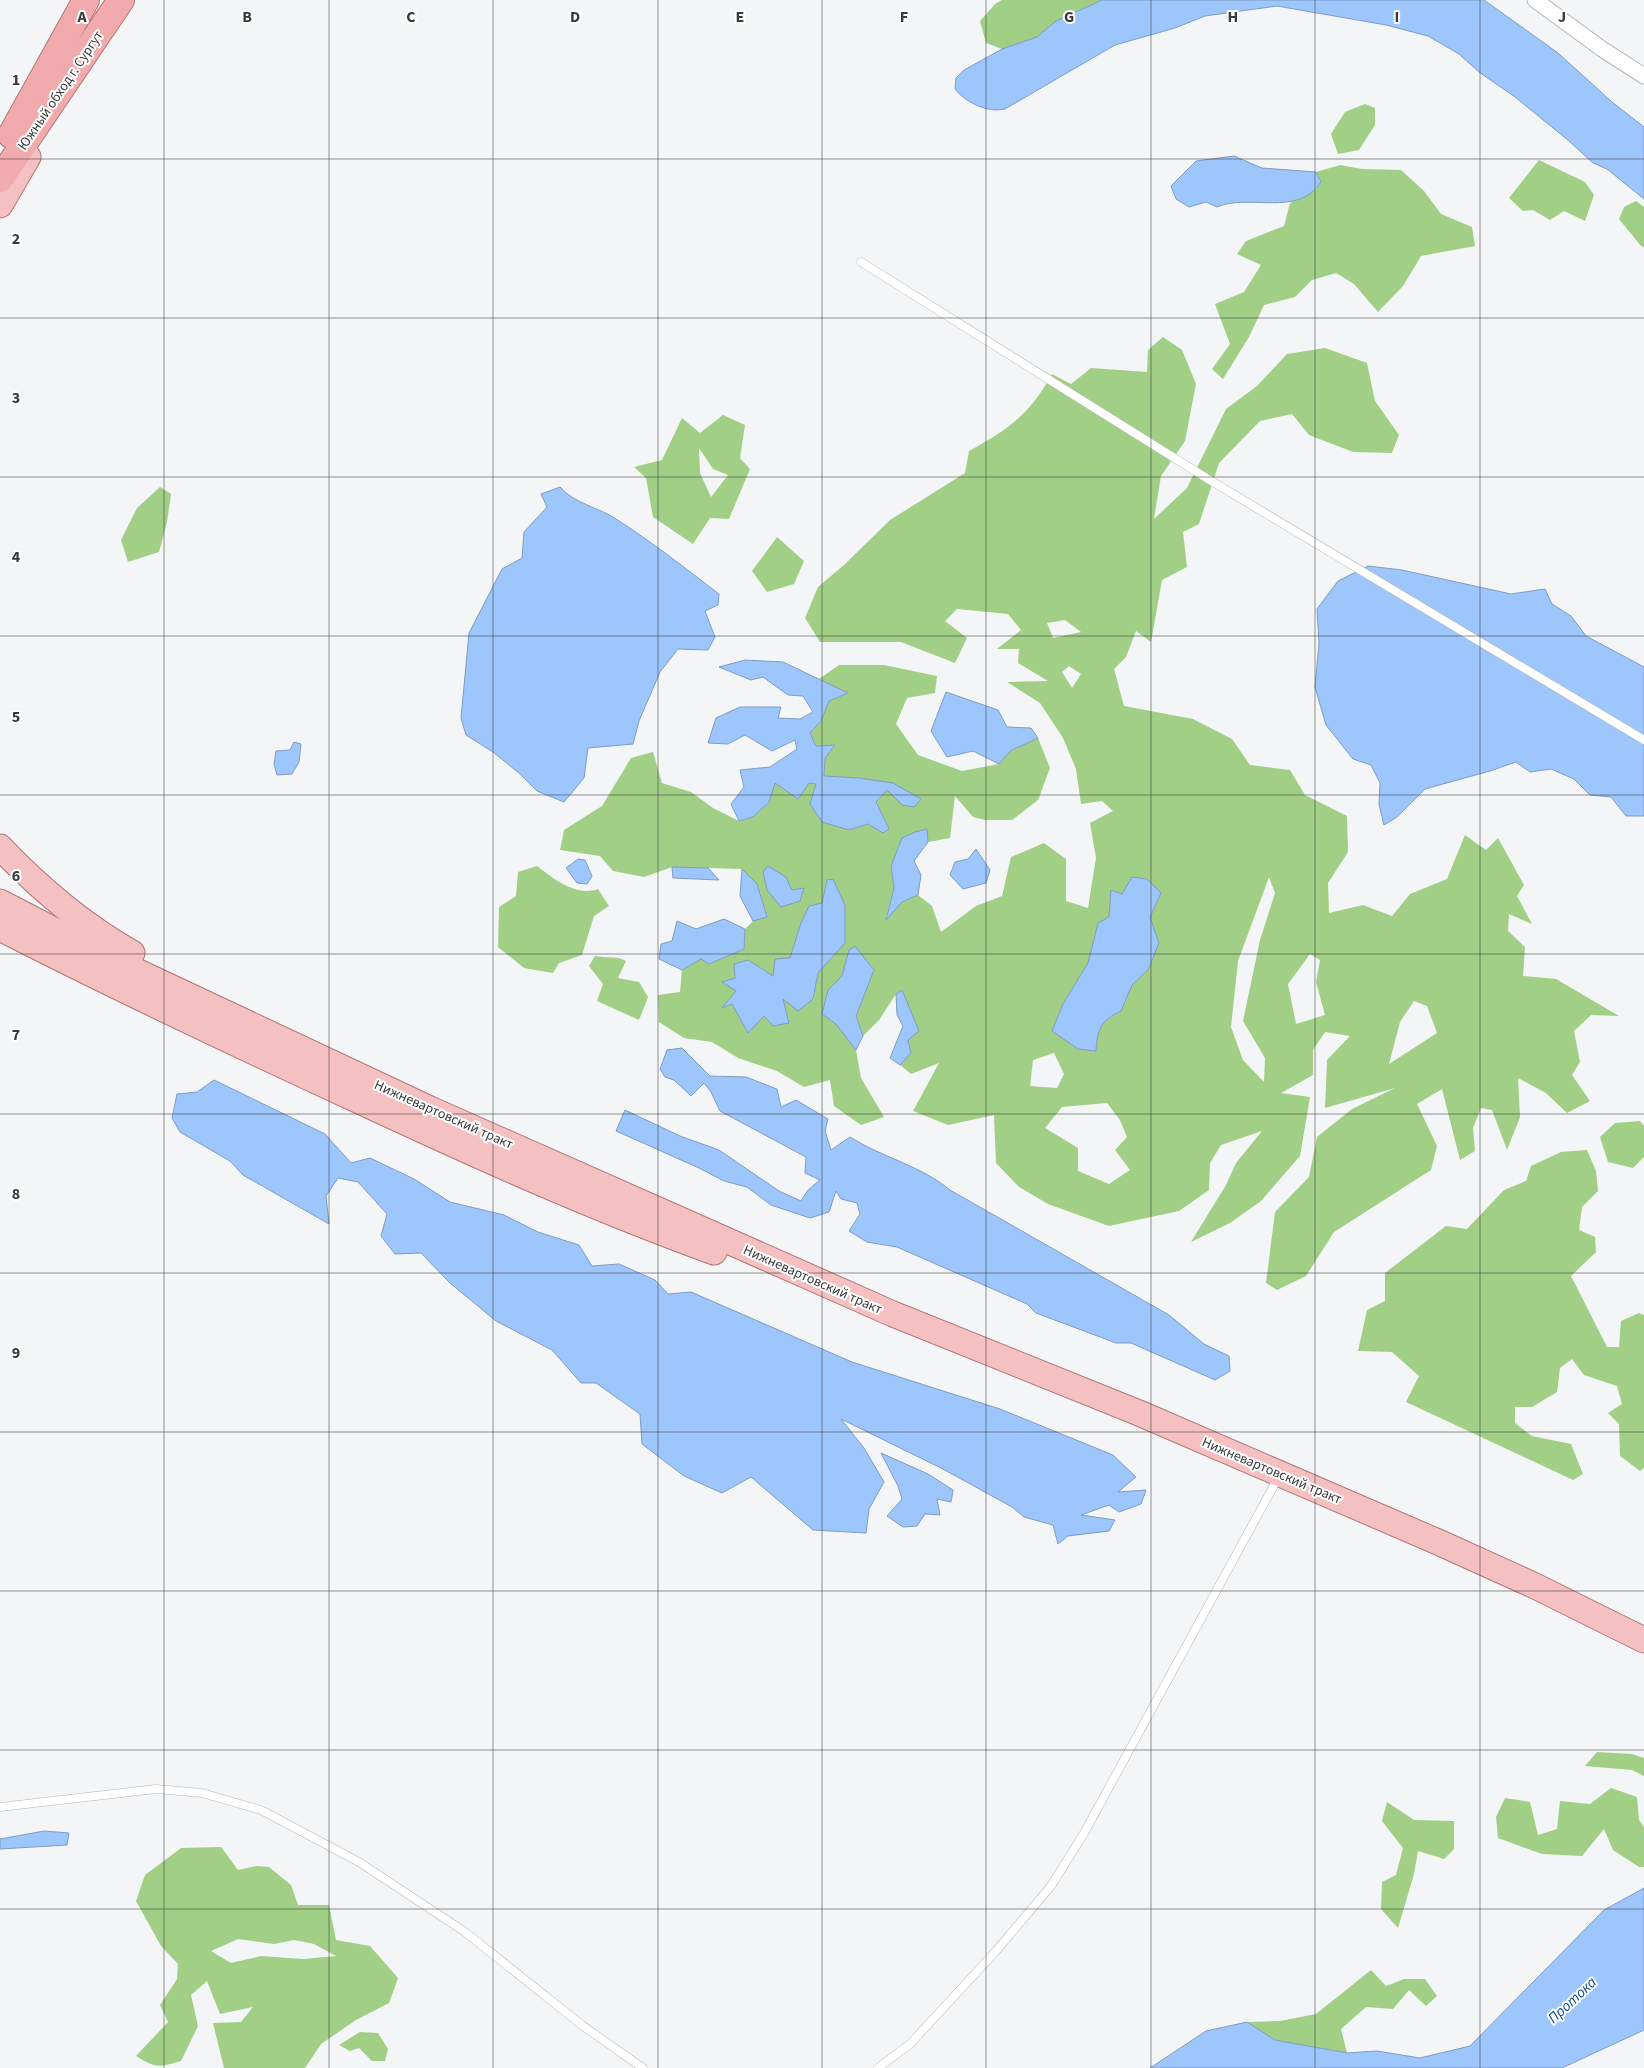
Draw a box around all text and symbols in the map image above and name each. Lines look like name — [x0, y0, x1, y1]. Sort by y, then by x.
text: A — [76, 6, 87, 28]
text: B — [242, 6, 252, 28]
text: C — [406, 6, 416, 28]
text: D — [570, 6, 580, 28]
text: E — [736, 6, 744, 28]
text: F — [900, 6, 908, 28]
text: G — [1064, 6, 1074, 28]
text: H — [1228, 6, 1238, 28]
text: I — [1395, 6, 1399, 28]
text: J — [1558, 6, 1566, 28]
street label: Южный обход г. Сургут — [13, 26, 109, 154]
text: 1 — [12, 69, 20, 91]
text: 2 — [12, 228, 20, 250]
text: 3 — [12, 387, 20, 409]
text: 4 — [12, 546, 21, 568]
text: 5 — [12, 706, 20, 728]
text: 6 — [12, 865, 20, 887]
text: 7 — [12, 1024, 20, 1046]
street label: Нижневартовский тракт — [371, 1075, 517, 1155]
text: 8 — [12, 1183, 20, 1205]
street label: Нижневартовский тракт — [740, 1240, 886, 1320]
text: 9 — [12, 1342, 20, 1364]
street label: Нижневартовский тракт — [1199, 1432, 1345, 1510]
water label: Протока — [1543, 1972, 1601, 2028]

